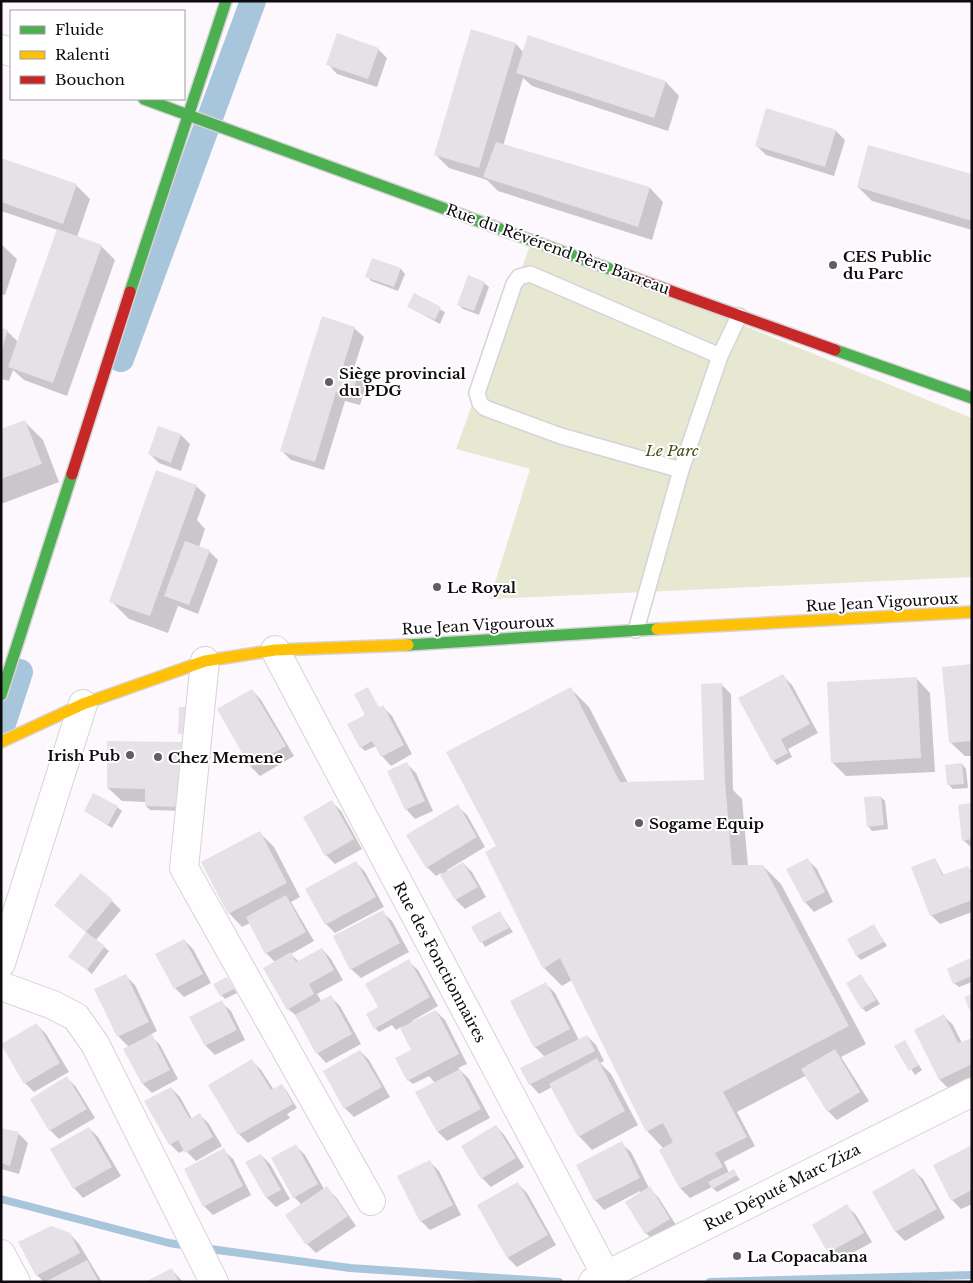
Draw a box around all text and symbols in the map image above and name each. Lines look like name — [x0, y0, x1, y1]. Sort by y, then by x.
legend — [10, 10, 185, 100]
text: Fluide — [55, 20, 104, 39]
text: Ralenti — [55, 45, 110, 64]
text: Bouchon — [55, 70, 125, 89]
street label: Rue du Révérend Père Barreau — [444, 200, 672, 298]
place label: CES Public du Parc — [843, 247, 932, 283]
marker: CES Public du Parc — [827, 259, 839, 271]
place label: Siège provincial du PDG — [339, 364, 467, 400]
marker: Siège provincial du PDG — [323, 376, 335, 388]
park label: Le Parc — [645, 441, 699, 460]
place label: Le Royal — [447, 578, 517, 597]
marker: Le Royal — [431, 581, 443, 593]
street label: Rue Jean Vigouroux — [805, 589, 959, 615]
street label: Rue Jean Vigouroux — [401, 612, 555, 638]
place label: Irish Pub — [47, 746, 120, 765]
place label: Chez Memene — [168, 748, 283, 767]
marker: Irish Pub — [124, 749, 136, 761]
marker: Chez Memene — [152, 751, 164, 763]
place label: Sogame Equip — [649, 814, 764, 833]
marker: Sogame Equip — [633, 817, 645, 829]
street label: Rue des Fonctionnaires — [390, 878, 491, 1046]
street label: Rue Député Marc Ziza — [701, 1139, 864, 1235]
place label: La Copacabana — [747, 1247, 868, 1266]
marker: La Copacabana — [731, 1250, 743, 1262]

